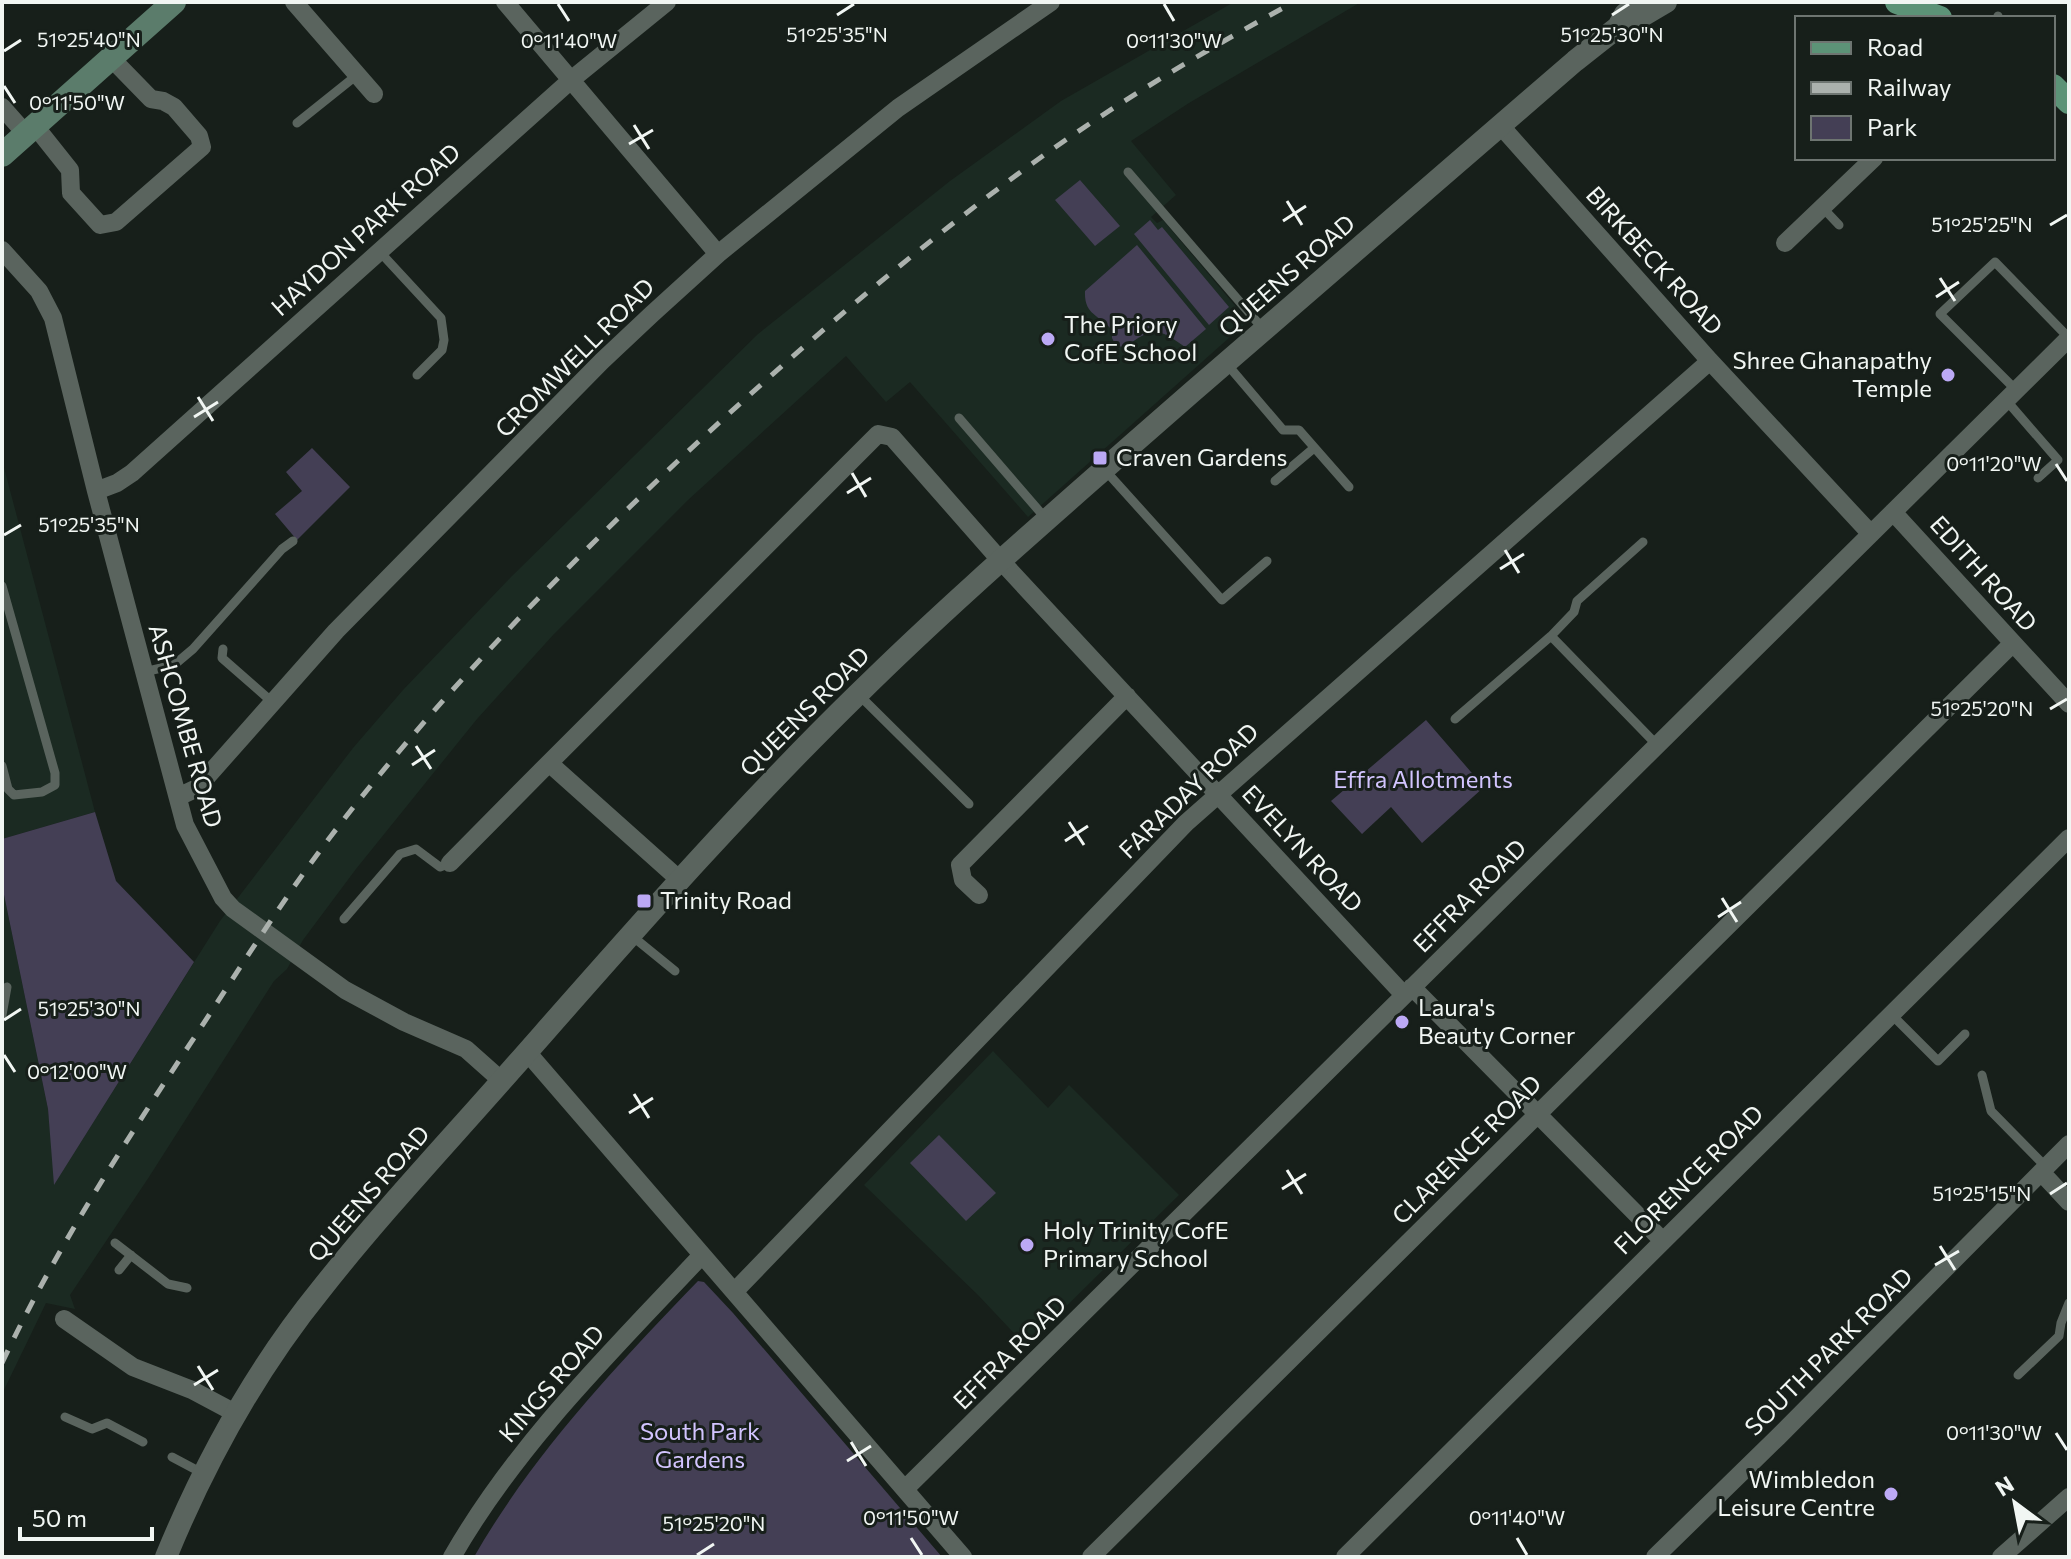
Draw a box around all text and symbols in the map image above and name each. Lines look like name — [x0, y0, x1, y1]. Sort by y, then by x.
legend — [1795, 16, 2055, 160]
text: 51°25'35"N — [786, 22, 888, 46]
text: 51°25'30"N — [1560, 22, 1664, 46]
text: 51°25'40"N — [37, 27, 141, 51]
text: 0°11'40"W — [521, 28, 617, 52]
text: 0°11'30"W — [1126, 28, 1222, 52]
text: Road — [1867, 32, 1923, 61]
text: Railway — [1867, 72, 1952, 101]
text: 0°11'50"W — [29, 90, 125, 114]
text: Park — [1867, 112, 1917, 141]
street label: HAYDON PARK ROAD — [265, 136, 465, 321]
street label: BIRKBECK ROAD — [1581, 180, 1729, 340]
street label: QUEENS ROAD — [1212, 208, 1360, 342]
text: 51°25'25"N — [1931, 212, 2033, 236]
street label: CROMWELL ROAD — [488, 271, 659, 442]
place label: The Priory CofE School — [1064, 309, 1197, 366]
marker: The Priory CofE School — [1039, 330, 1057, 348]
place label: Shree Ghanapathy Temple — [1732, 345, 1932, 402]
marker: Shree Ghanapathy Temple — [1939, 366, 1957, 384]
place label: Craven Gardens — [1116, 442, 1287, 471]
marker: Craven Gardens — [1091, 449, 1109, 467]
text: 0°11'20"W — [1946, 451, 2042, 475]
street label: EDITH ROAD — [1925, 509, 2044, 637]
text: 51°25'35"N — [38, 512, 140, 536]
street label: ASHCOMBE ROAD — [144, 620, 229, 831]
street label: QUEENS ROAD — [733, 640, 875, 782]
text: 51°25'20"N — [1931, 696, 2033, 720]
street label: FARADAY ROAD — [1112, 716, 1264, 864]
park label: Effra Allotments — [1333, 764, 1513, 793]
street label: EVELYN ROAD — [1237, 778, 1369, 918]
street label: EFFRA ROAD — [1406, 832, 1531, 957]
place label: Trinity Road — [660, 885, 792, 914]
marker: Trinity Road — [635, 892, 653, 910]
place label: Laura's Beauty Corner — [1418, 992, 1576, 1049]
text: 51°25'30"N — [37, 996, 141, 1020]
marker: Laura's Beauty Corner — [1393, 1013, 1411, 1031]
text: 0°12'00"W — [27, 1059, 127, 1083]
street label: CLARENCE ROAD — [1385, 1068, 1547, 1230]
street label: FLORENCE ROAD — [1607, 1098, 1769, 1260]
street label: QUEENS ROAD — [301, 1119, 435, 1267]
text: 51°25'15"N — [1933, 1181, 2031, 1205]
place label: Holy Trinity CofE Primary School — [1043, 1215, 1229, 1272]
marker: Holy Trinity CofE Primary School — [1018, 1236, 1036, 1254]
street label: SOUTH PARK ROAD — [1738, 1261, 1918, 1441]
street label: EFFRA ROAD — [946, 1289, 1071, 1414]
street label: KINGS ROAD — [492, 1318, 610, 1448]
park label: South Park Gardens — [640, 1416, 760, 1473]
text: 0°11'30"W — [1946, 1420, 2042, 1444]
north arrow — [1975, 1463, 2055, 1543]
place label: Wimbledon Leisure Centre — [1717, 1464, 1875, 1521]
text: N — [1990, 1470, 2018, 1501]
marker: Wimbledon Leisure Centre — [1882, 1485, 1900, 1503]
scale bar — [20, 1491, 152, 1541]
text: 50 m — [32, 1503, 87, 1532]
text: 0°11'50"W — [863, 1505, 959, 1529]
text: 0°11'40"W — [1469, 1505, 1565, 1529]
text: 51°25'20"N — [663, 1511, 765, 1535]

